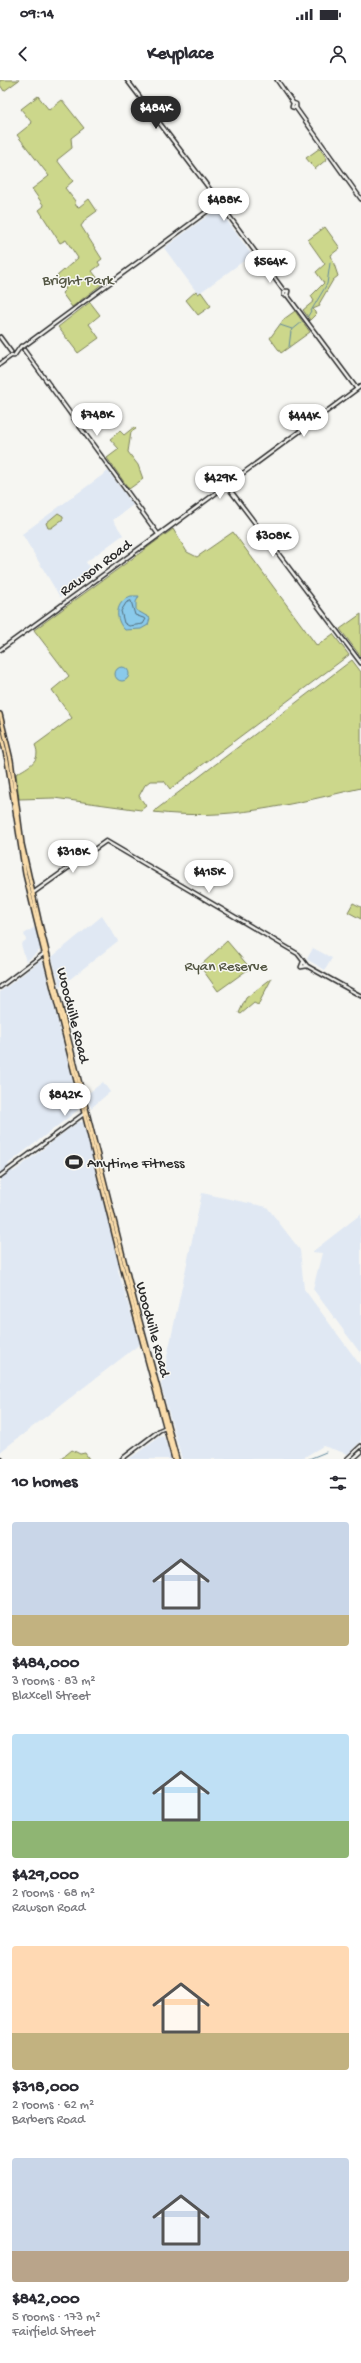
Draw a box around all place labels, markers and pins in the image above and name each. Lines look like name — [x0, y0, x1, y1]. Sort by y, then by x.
pin: $484K — [128, 96, 184, 130]
pin: $488K — [196, 188, 252, 222]
pin: $564K — [242, 250, 298, 284]
pin: $748K — [69, 403, 125, 437]
pin: $444K — [276, 404, 332, 438]
pin: $429K — [192, 466, 248, 500]
pin: $308K — [245, 524, 301, 558]
pin: $318K — [45, 840, 101, 874]
pin: $415K — [181, 860, 237, 894]
pin: $842K — [37, 1083, 93, 1117]
sports icon: Anytime Fitness — [64, 1152, 84, 1172]
place label: Anytime Fitness — [87, 1155, 185, 1173]

